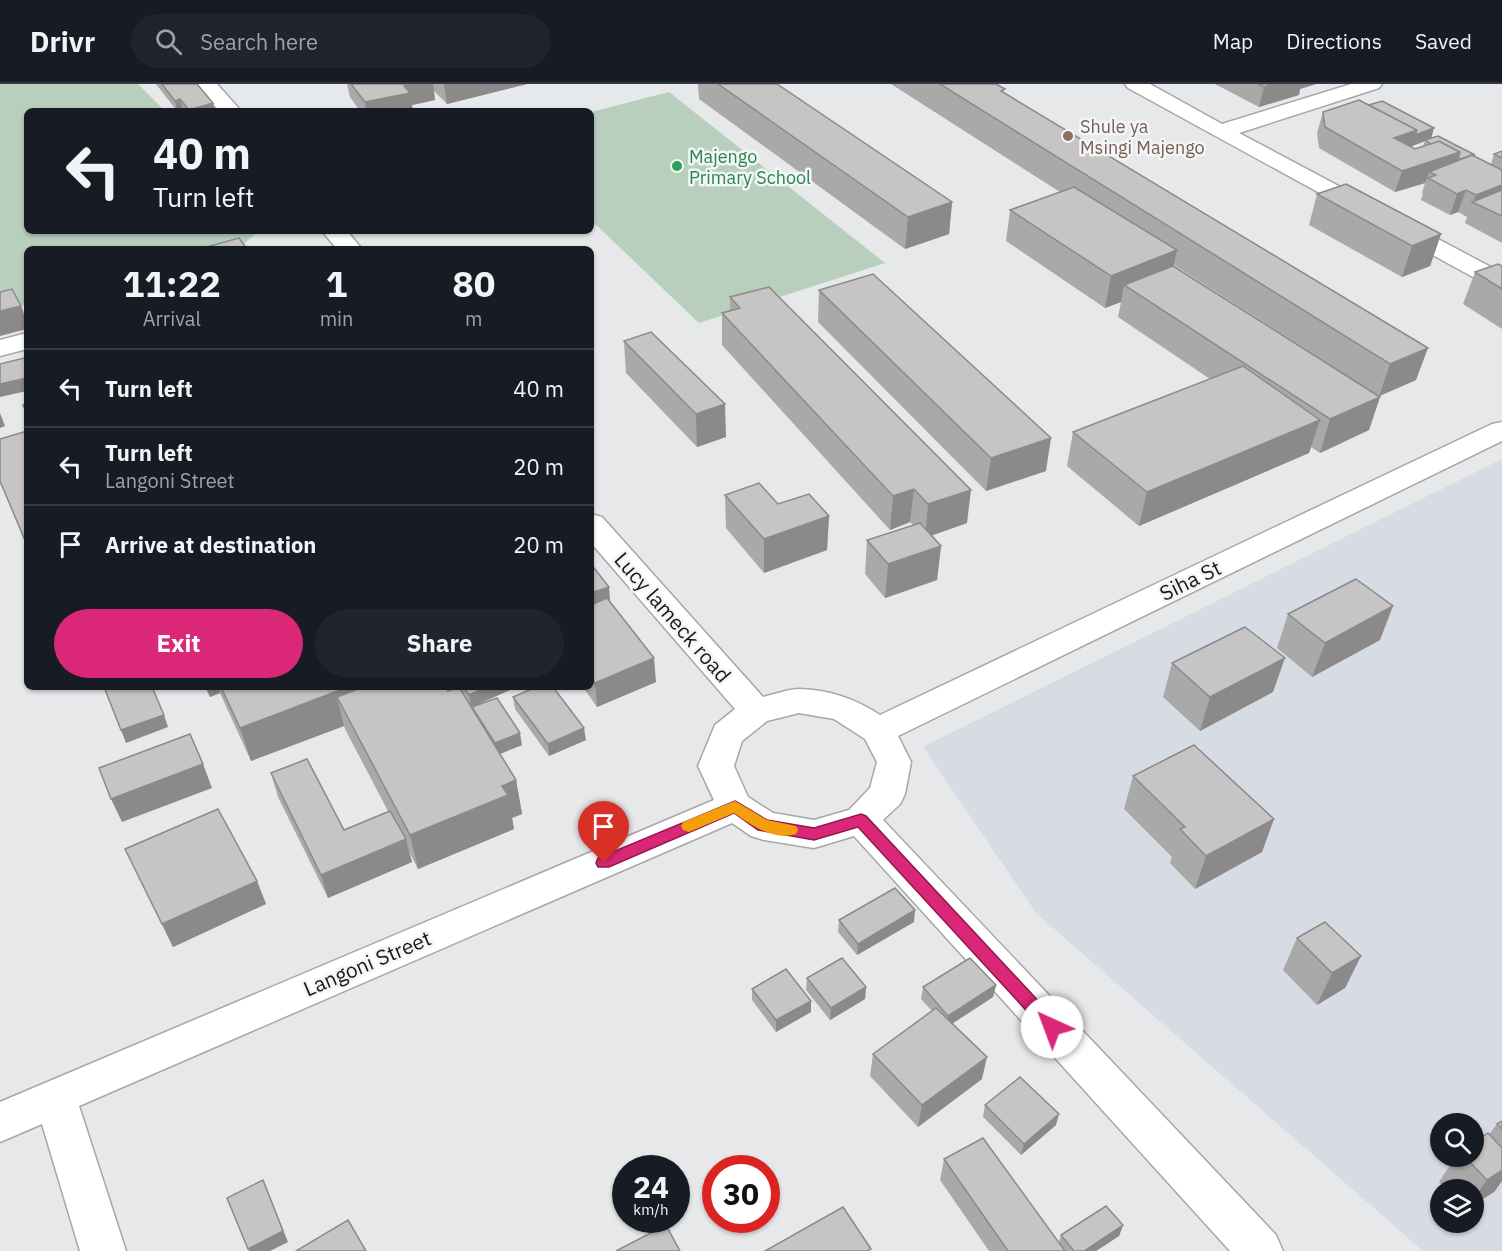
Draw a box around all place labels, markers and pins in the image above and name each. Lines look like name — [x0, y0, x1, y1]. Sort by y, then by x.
place label: Shule ya Msingi Majengo — [1080, 115, 1205, 159]
marker: Shule ya Msingi Majengo — [1061, 129, 1075, 143]
place label: Majengo Primary School — [689, 145, 811, 189]
marker: Majengo Primary School — [670, 159, 684, 173]
pin — [578, 801, 629, 863]

